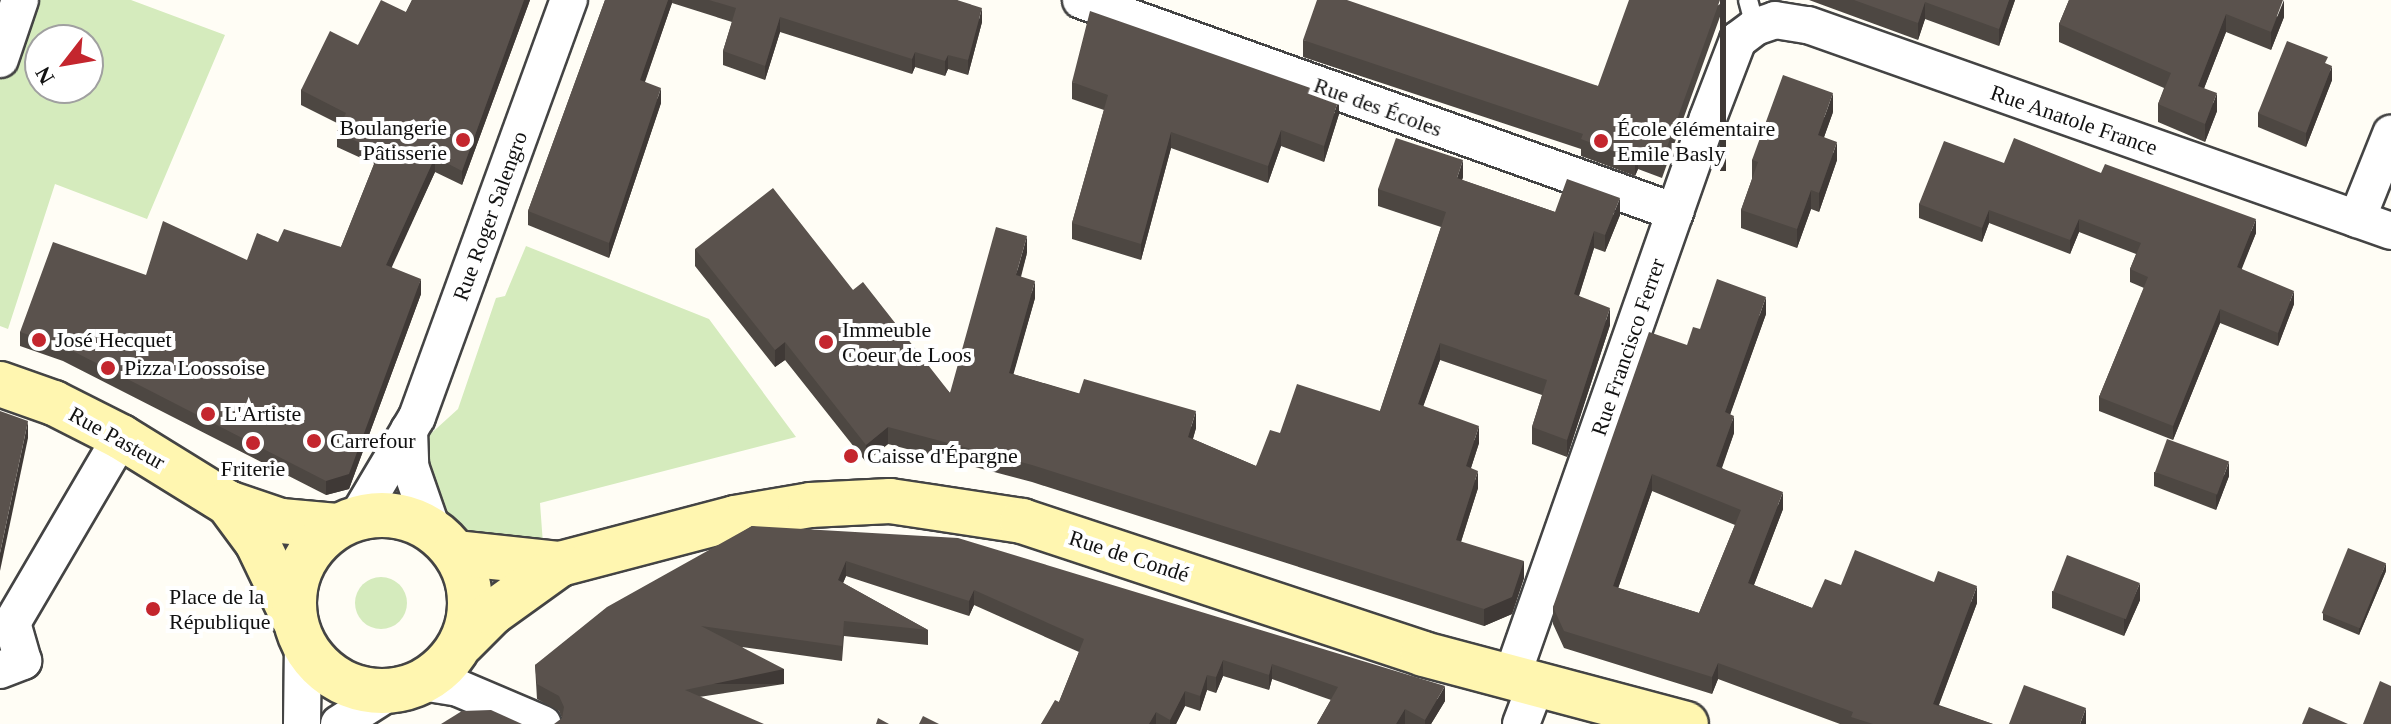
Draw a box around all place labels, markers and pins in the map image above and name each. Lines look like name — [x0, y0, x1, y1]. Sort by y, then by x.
place label: Boulangerie Pâtisserie — [339, 114, 447, 166]
place label: École élémentaire Emile Basly — [1617, 115, 1775, 166]
marker: Boulangerie Pâtisserie — [454, 131, 472, 149]
marker: École élémentaire Emile Basly — [1592, 132, 1610, 150]
place label: Immeuble Coeur de Loos — [842, 316, 972, 368]
place label: José Hecquet — [55, 327, 172, 353]
marker: José Hecquet — [30, 331, 48, 349]
marker: Immeuble Coeur de Loos — [817, 333, 835, 351]
place label: Pizza Loossoise — [124, 355, 265, 381]
marker: Pizza Loossoise — [99, 359, 117, 377]
place label: L'Artiste — [224, 401, 301, 427]
marker: L'Artiste — [199, 405, 217, 423]
place label: Carrefour — [330, 428, 416, 454]
marker: Carrefour — [305, 432, 323, 450]
marker: Friterie — [244, 434, 262, 452]
place label: Caisse d'Épargne — [867, 443, 1018, 469]
marker: Caisse d'Épargne — [842, 447, 860, 465]
place label: Friterie — [221, 456, 285, 482]
place label: Place de la République — [169, 583, 270, 634]
marker: Place de la République — [144, 600, 162, 618]

